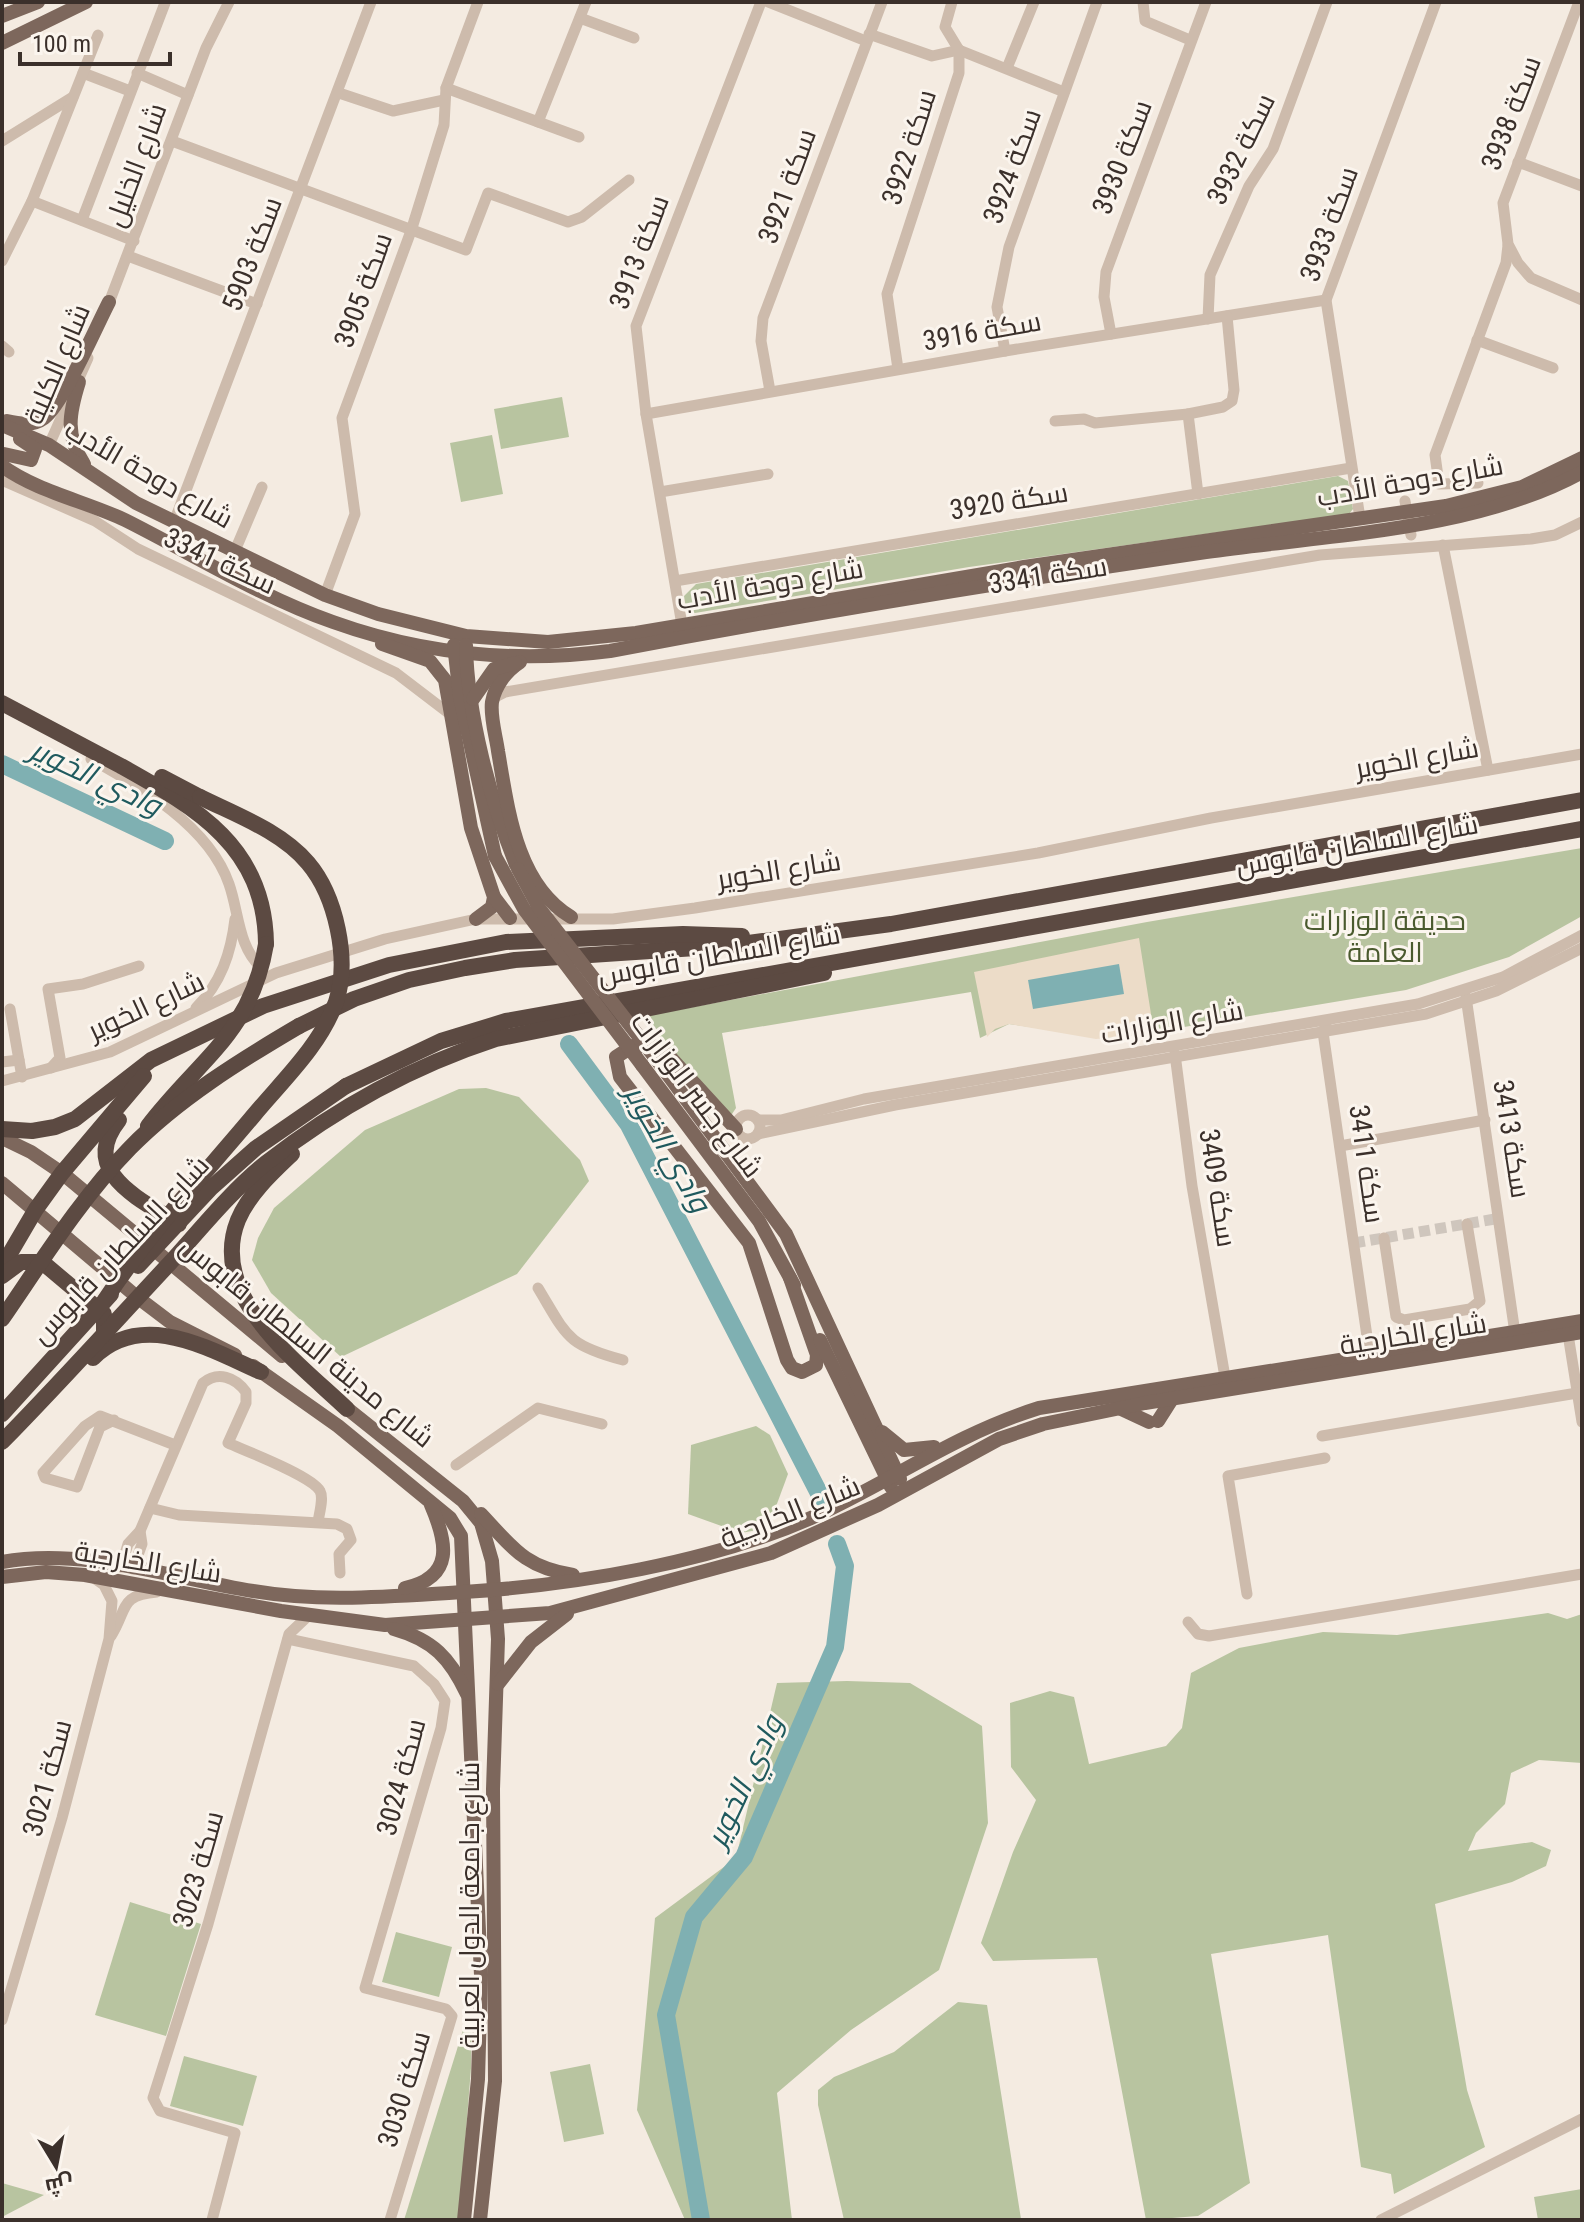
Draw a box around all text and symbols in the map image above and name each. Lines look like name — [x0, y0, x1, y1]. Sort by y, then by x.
scale bar — [20, 16, 170, 66]
text: 100 m — [32, 30, 91, 58]
street label: سكة 3938 — [1474, 51, 1548, 175]
street label: سكة 3922 — [875, 85, 943, 209]
street label: سكة 3932 — [1200, 88, 1282, 210]
street label: سكة 3930 — [1085, 95, 1159, 219]
street label: شارع الخليل — [98, 99, 175, 232]
street label: سكة 3924 — [976, 104, 1048, 228]
street label: سكة 3921 — [751, 124, 823, 248]
street label: سكة 3933 — [1293, 162, 1365, 286]
street label: سكة 3913 — [602, 190, 676, 314]
street label: سكة 5903 — [215, 192, 289, 316]
street label: سكة 3905 — [327, 228, 399, 352]
street label: شارع الكلية — [17, 299, 99, 430]
street label: سكة 3916 — [920, 304, 1044, 358]
street label: شارع دوحة الأدب — [58, 413, 239, 537]
street label: شارع دوحة الأدب — [1314, 448, 1506, 516]
street label: سكة 3920 — [947, 475, 1071, 527]
street label: سكة 3341 — [159, 521, 281, 601]
street label: سكة 3341 — [986, 549, 1110, 601]
street label: شارع دوحة الأدب — [674, 551, 866, 619]
water label: وادي الخوير — [18, 730, 169, 829]
street label: شارع الخوير — [1351, 731, 1482, 787]
street label: شارع السلطان قابوس — [1233, 807, 1481, 885]
street label: شارع الخوير — [713, 844, 844, 898]
park label: حديقة الوزارات العامة — [1304, 904, 1466, 969]
street label: شارع السلطان قابوس — [595, 917, 843, 995]
street label: شارع الخوير — [81, 965, 210, 1050]
street label: شارع الوزارات — [1098, 993, 1246, 1053]
street label: شارع جسر الوزارات — [623, 1006, 770, 1185]
water label: وادي الخوير — [610, 1075, 719, 1222]
street label: سكة 3413 — [1486, 1077, 1538, 1201]
street label: سكة 3411 — [1342, 1103, 1392, 1225]
street label: سكة 3409 — [1192, 1126, 1244, 1250]
street label: شارع السلطان قابوس — [24, 1149, 217, 1352]
street label: شارع مدينة السلطان قابوس — [172, 1229, 441, 1456]
street label: شارع الخارجية — [1337, 1306, 1489, 1364]
street label: شارع الخارجية — [715, 1469, 866, 1557]
street label: شارع الخارجية — [72, 1534, 224, 1592]
water label: وادي الخوير — [697, 1708, 796, 1859]
street label: سكة 3024 — [370, 1715, 432, 1839]
street label: سكة 3021 — [16, 1716, 78, 1840]
street label: شارع جامعة الدول العربية — [453, 1762, 488, 2048]
street label: سكة 3023 — [166, 1807, 230, 1931]
street label: سكة 3030 — [371, 2027, 437, 2151]
north arrow — [16, 2126, 96, 2206]
text: ش — [43, 2169, 75, 2200]

